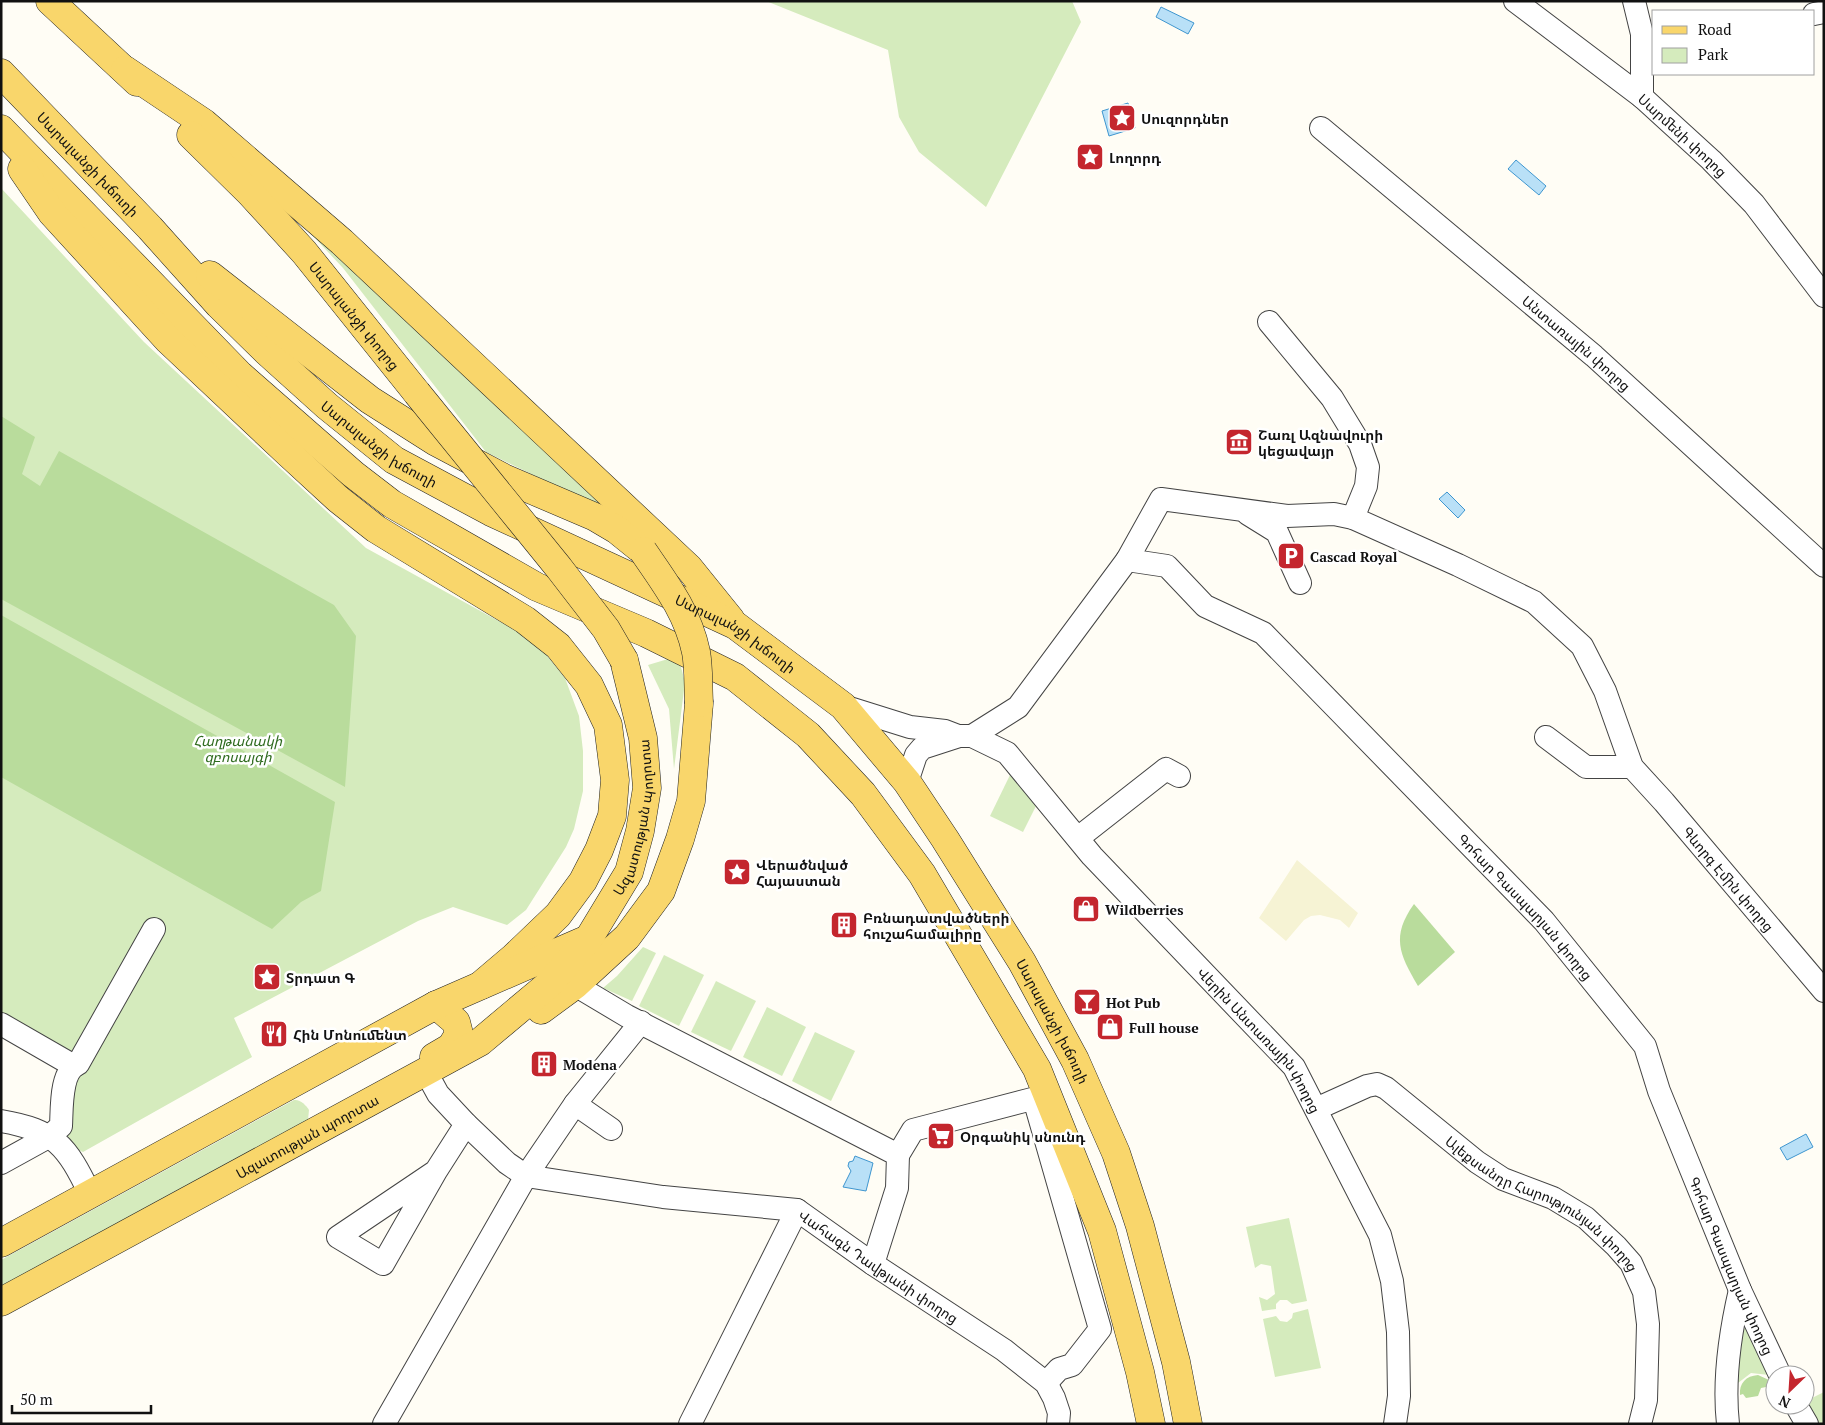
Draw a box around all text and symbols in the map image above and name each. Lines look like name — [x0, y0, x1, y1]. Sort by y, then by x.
legend — [1652, 10, 1815, 75]
text: Road — [1698, 19, 1731, 39]
text: Park — [1698, 44, 1728, 64]
street label: Սարմենի փողոց — [1634, 89, 1732, 181]
place icon: Սուզորդներ — [1107, 103, 1137, 133]
street label: Սարալանջի խճուղի — [33, 107, 143, 221]
place label: Սուզորդներ — [1141, 109, 1229, 128]
place icon: Լողորդ — [1075, 142, 1105, 172]
place label: Լողորդ — [1109, 148, 1161, 167]
street label: Սարալանջի փողոց — [305, 257, 404, 374]
street label: Անտառային փողոց — [1518, 291, 1635, 395]
street label: Սարալանջի խճուղի — [317, 396, 441, 491]
place label: Շառլ Ազնավուրի կեցավայր — [1258, 425, 1383, 460]
museum icon: Շառլ Ազնավուրի կեցավայր — [1224, 427, 1254, 457]
parking icon: Cascad Royal — [1276, 541, 1306, 571]
place label: Cascad Royal — [1310, 547, 1398, 566]
street label: Սարալանջի խճուղի — [672, 589, 800, 677]
park label: Հաղթանակի զբոսայգի — [194, 731, 283, 766]
street label: Ազատության պողոտա — [608, 739, 657, 899]
street label: Գևորգ Էմին փողոց — [1679, 822, 1779, 935]
street label: Գոհար Գասպարյան փողոց — [1454, 829, 1597, 984]
place label: Վերածնված Հայաստան — [756, 855, 848, 890]
place icon: Վերածնված Հայաստան — [722, 857, 752, 887]
shop icon: Wildberries — [1071, 894, 1101, 924]
place label: Wildberries — [1105, 900, 1183, 919]
place label: Բռնադատվածների հուշահամալիրը — [863, 908, 1009, 943]
building icon: Բռնադատվածների հուշահամալիրը — [829, 910, 859, 940]
street label: Սարալանջի խճուղի — [1012, 955, 1094, 1087]
place icon: Տրդատ Գ — [252, 962, 282, 992]
street label: Վերին Անտառային փողոց — [1194, 963, 1325, 1116]
place label: Տրդատ Գ — [286, 968, 355, 987]
bar icon: Hot Pub — [1072, 987, 1102, 1017]
place label: Hot Pub — [1106, 993, 1160, 1012]
shop icon: Full house — [1095, 1012, 1125, 1042]
place label: Full house — [1129, 1018, 1199, 1037]
restaurant icon: Հին Մոնումենտ — [259, 1019, 289, 1049]
place label: Հին Մոնումենտ — [293, 1025, 407, 1044]
building icon: Modena — [529, 1049, 559, 1079]
place label: Modena — [563, 1055, 617, 1074]
street label: Ազատության պողոտա — [232, 1089, 382, 1183]
supermarket icon: Օրգանիկ սնունդ — [926, 1121, 956, 1151]
place label: Օրգանիկ սնունդ — [960, 1127, 1085, 1146]
street label: Ալեքսանդր Հարությունյան փողոց — [1442, 1131, 1643, 1274]
street label: Գոհար Գասպարյան փողոց — [1685, 1174, 1779, 1358]
street label: Վահագն Դավթյանի փողոց — [795, 1205, 962, 1327]
north arrow — [1765, 1365, 1815, 1415]
scale bar — [12, 1382, 151, 1414]
text: 50 m — [20, 1389, 53, 1409]
text: N — [1775, 1391, 1793, 1413]

